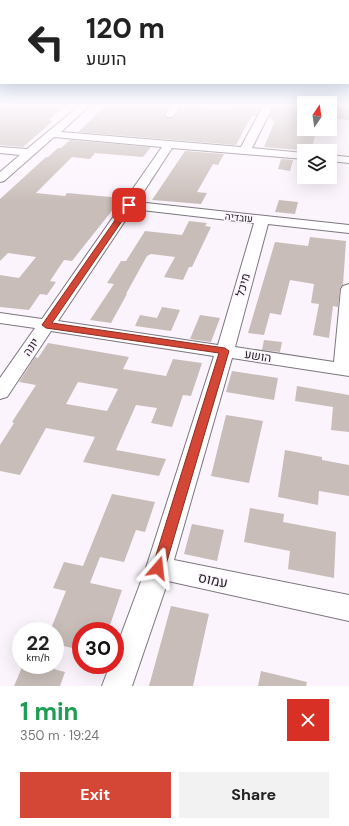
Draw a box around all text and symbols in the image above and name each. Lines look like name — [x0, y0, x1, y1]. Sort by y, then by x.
text: 120 m — [86, 10, 165, 47]
icon: left — [20, 16, 72, 68]
text: הושע — [86, 47, 127, 71]
north arrow — [297, 96, 337, 136]
map controls — [297, 96, 337, 184]
button: layers — [297, 144, 337, 184]
pin — [112, 188, 146, 222]
icon: arrive — [118, 194, 140, 216]
street label: עובדיה — [224, 210, 254, 225]
street label: מיכל — [232, 271, 254, 299]
street label: יונה — [19, 335, 43, 359]
street label: הושע — [243, 346, 273, 366]
position arrow — [137, 547, 179, 589]
street label: עמוס — [196, 568, 230, 592]
speed limit sign: 30 — [72, 622, 124, 674]
text: 22 — [26, 630, 50, 656]
text: km/h — [26, 651, 50, 664]
text: 1 min — [20, 696, 78, 727]
button: close — [287, 699, 329, 741]
text: 350 m · 19:24 — [20, 727, 99, 744]
button: Exit — [20, 772, 171, 818]
button: Share — [179, 772, 329, 818]

